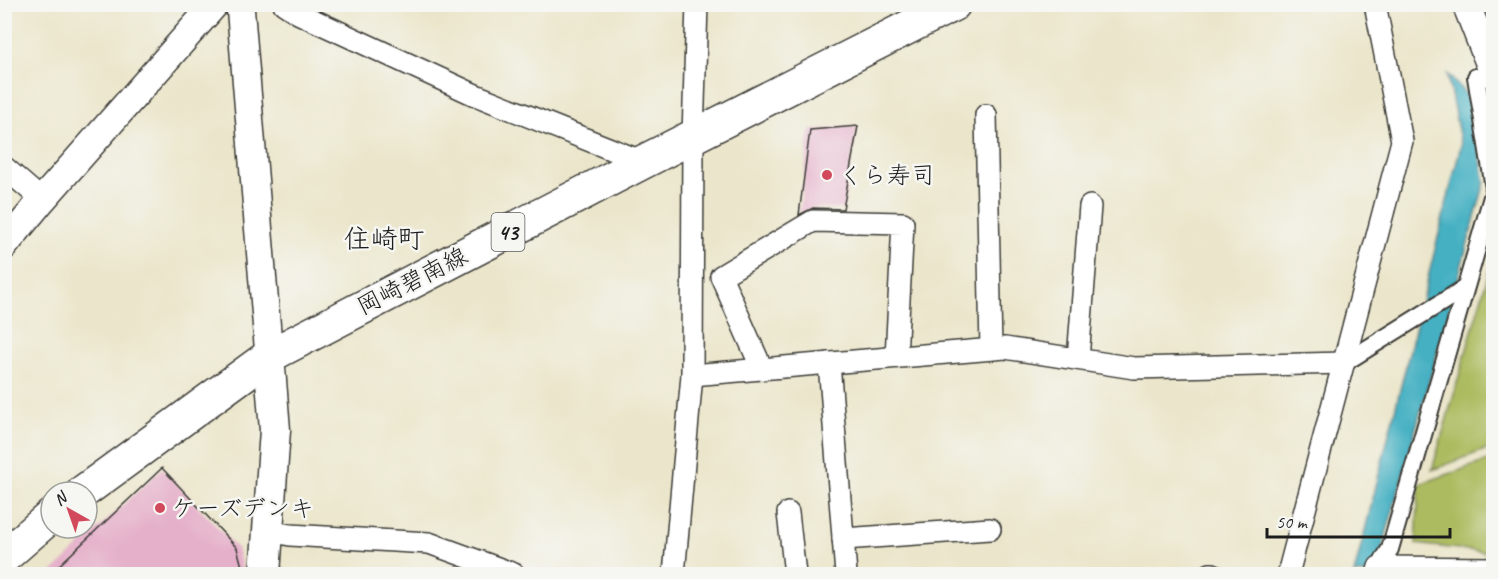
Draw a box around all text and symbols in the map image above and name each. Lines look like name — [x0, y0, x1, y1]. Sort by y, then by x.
place label: くら寿司 — [839, 160, 935, 190]
marker: くら寿司 — [820, 168, 834, 182]
road number: 43 — [492, 213, 524, 251]
district label: 住崎町 — [344, 222, 425, 256]
street label: 岡崎碧南線 — [352, 240, 472, 322]
north arrow — [39, 480, 99, 540]
text: N — [50, 486, 73, 510]
place label: ケーズデンキ — [172, 493, 314, 523]
marker: ケーズデンキ — [153, 501, 167, 515]
scale bar — [1267, 501, 1450, 539]
text: 50 m — [1276, 511, 1309, 533]

